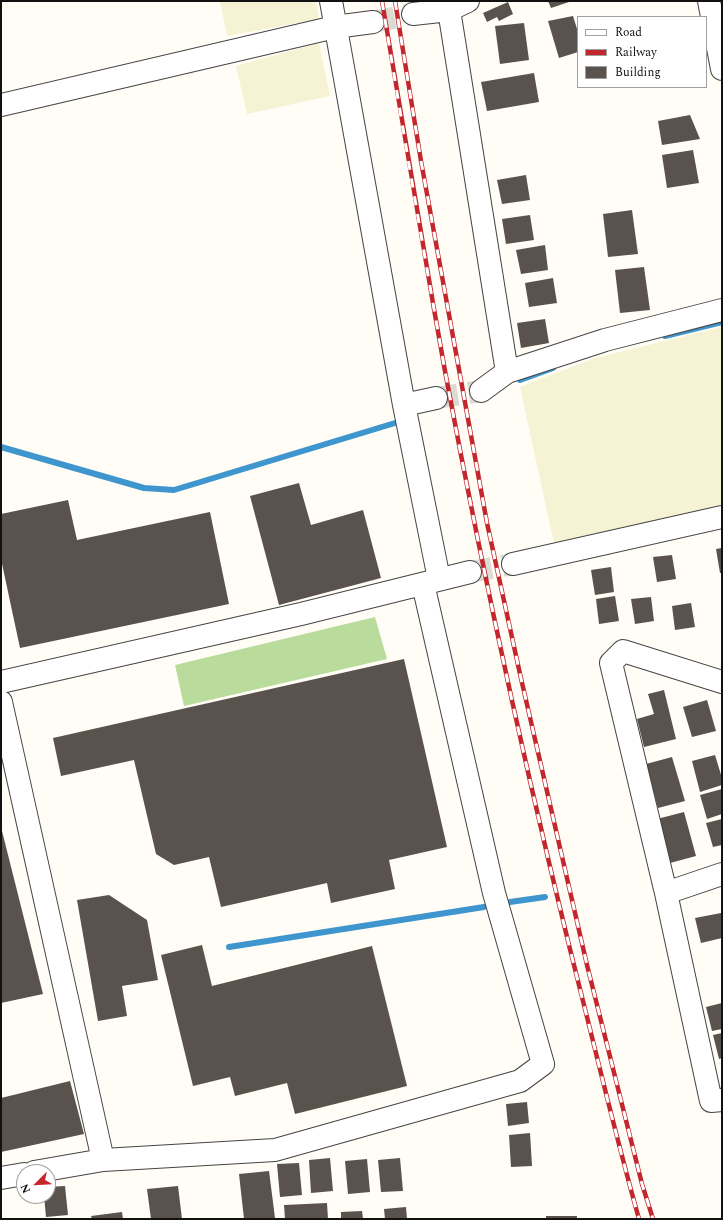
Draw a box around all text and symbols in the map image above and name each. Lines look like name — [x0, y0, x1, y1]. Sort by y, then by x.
legend — [577, 16, 707, 88]
text: Road — [615, 23, 642, 42]
text: Railway — [615, 43, 657, 62]
text: Building — [615, 63, 661, 82]
north arrow — [16, 1164, 56, 1204]
text: N — [16, 1181, 35, 1196]

